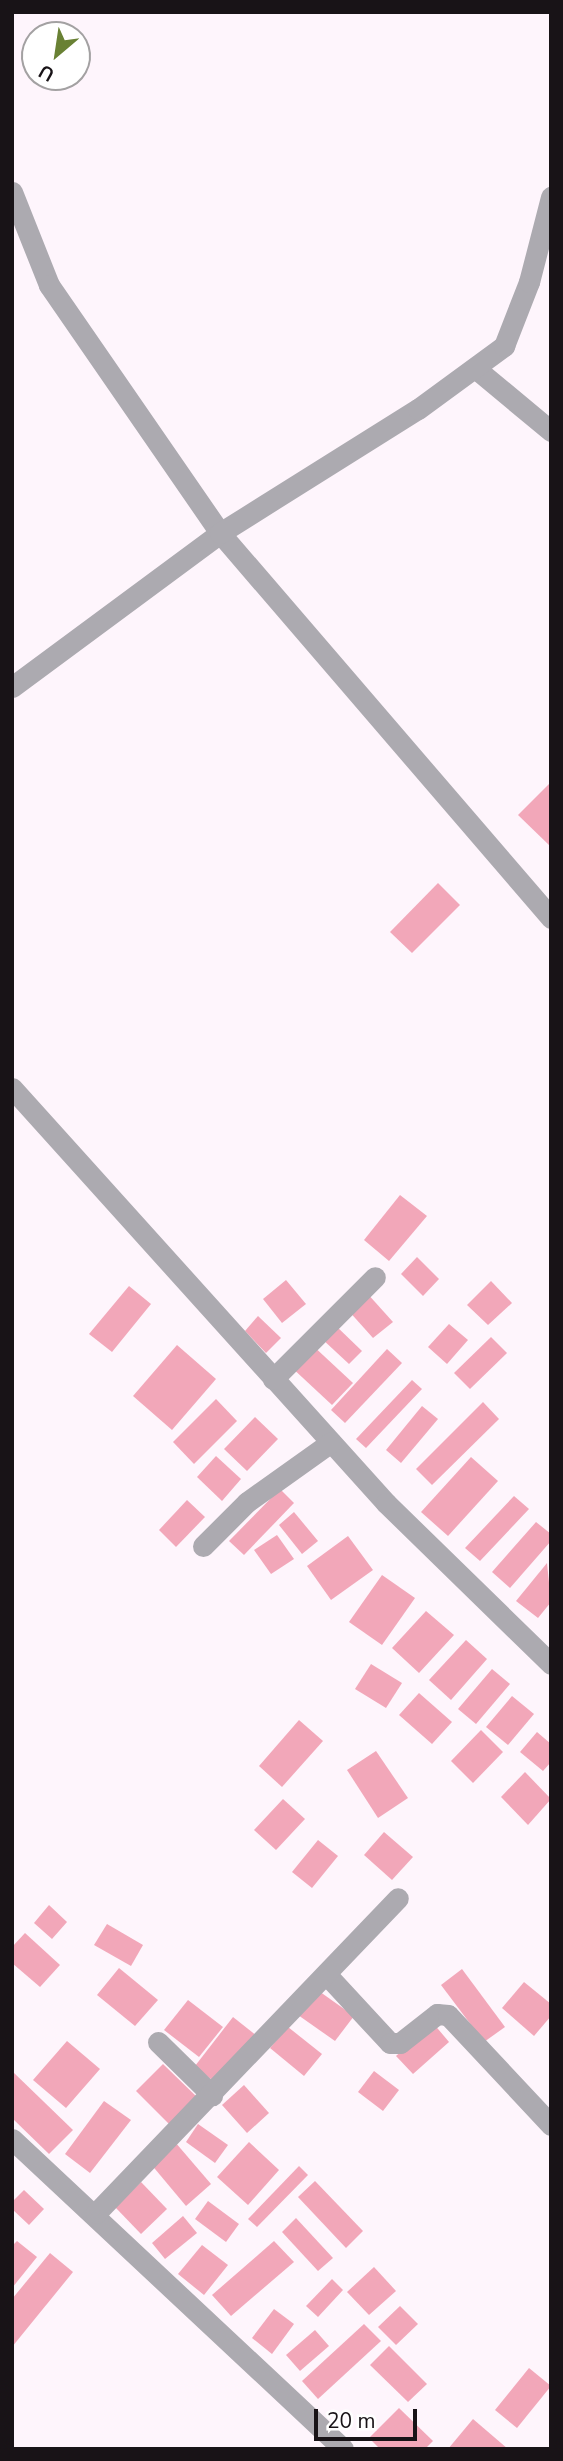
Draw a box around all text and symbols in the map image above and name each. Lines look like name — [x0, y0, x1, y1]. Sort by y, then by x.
north arrow — [21, 21, 91, 91]
text: U — [34, 58, 59, 87]
scale bar — [318, 2394, 421, 2438]
text: 20 m — [327, 2407, 376, 2435]

